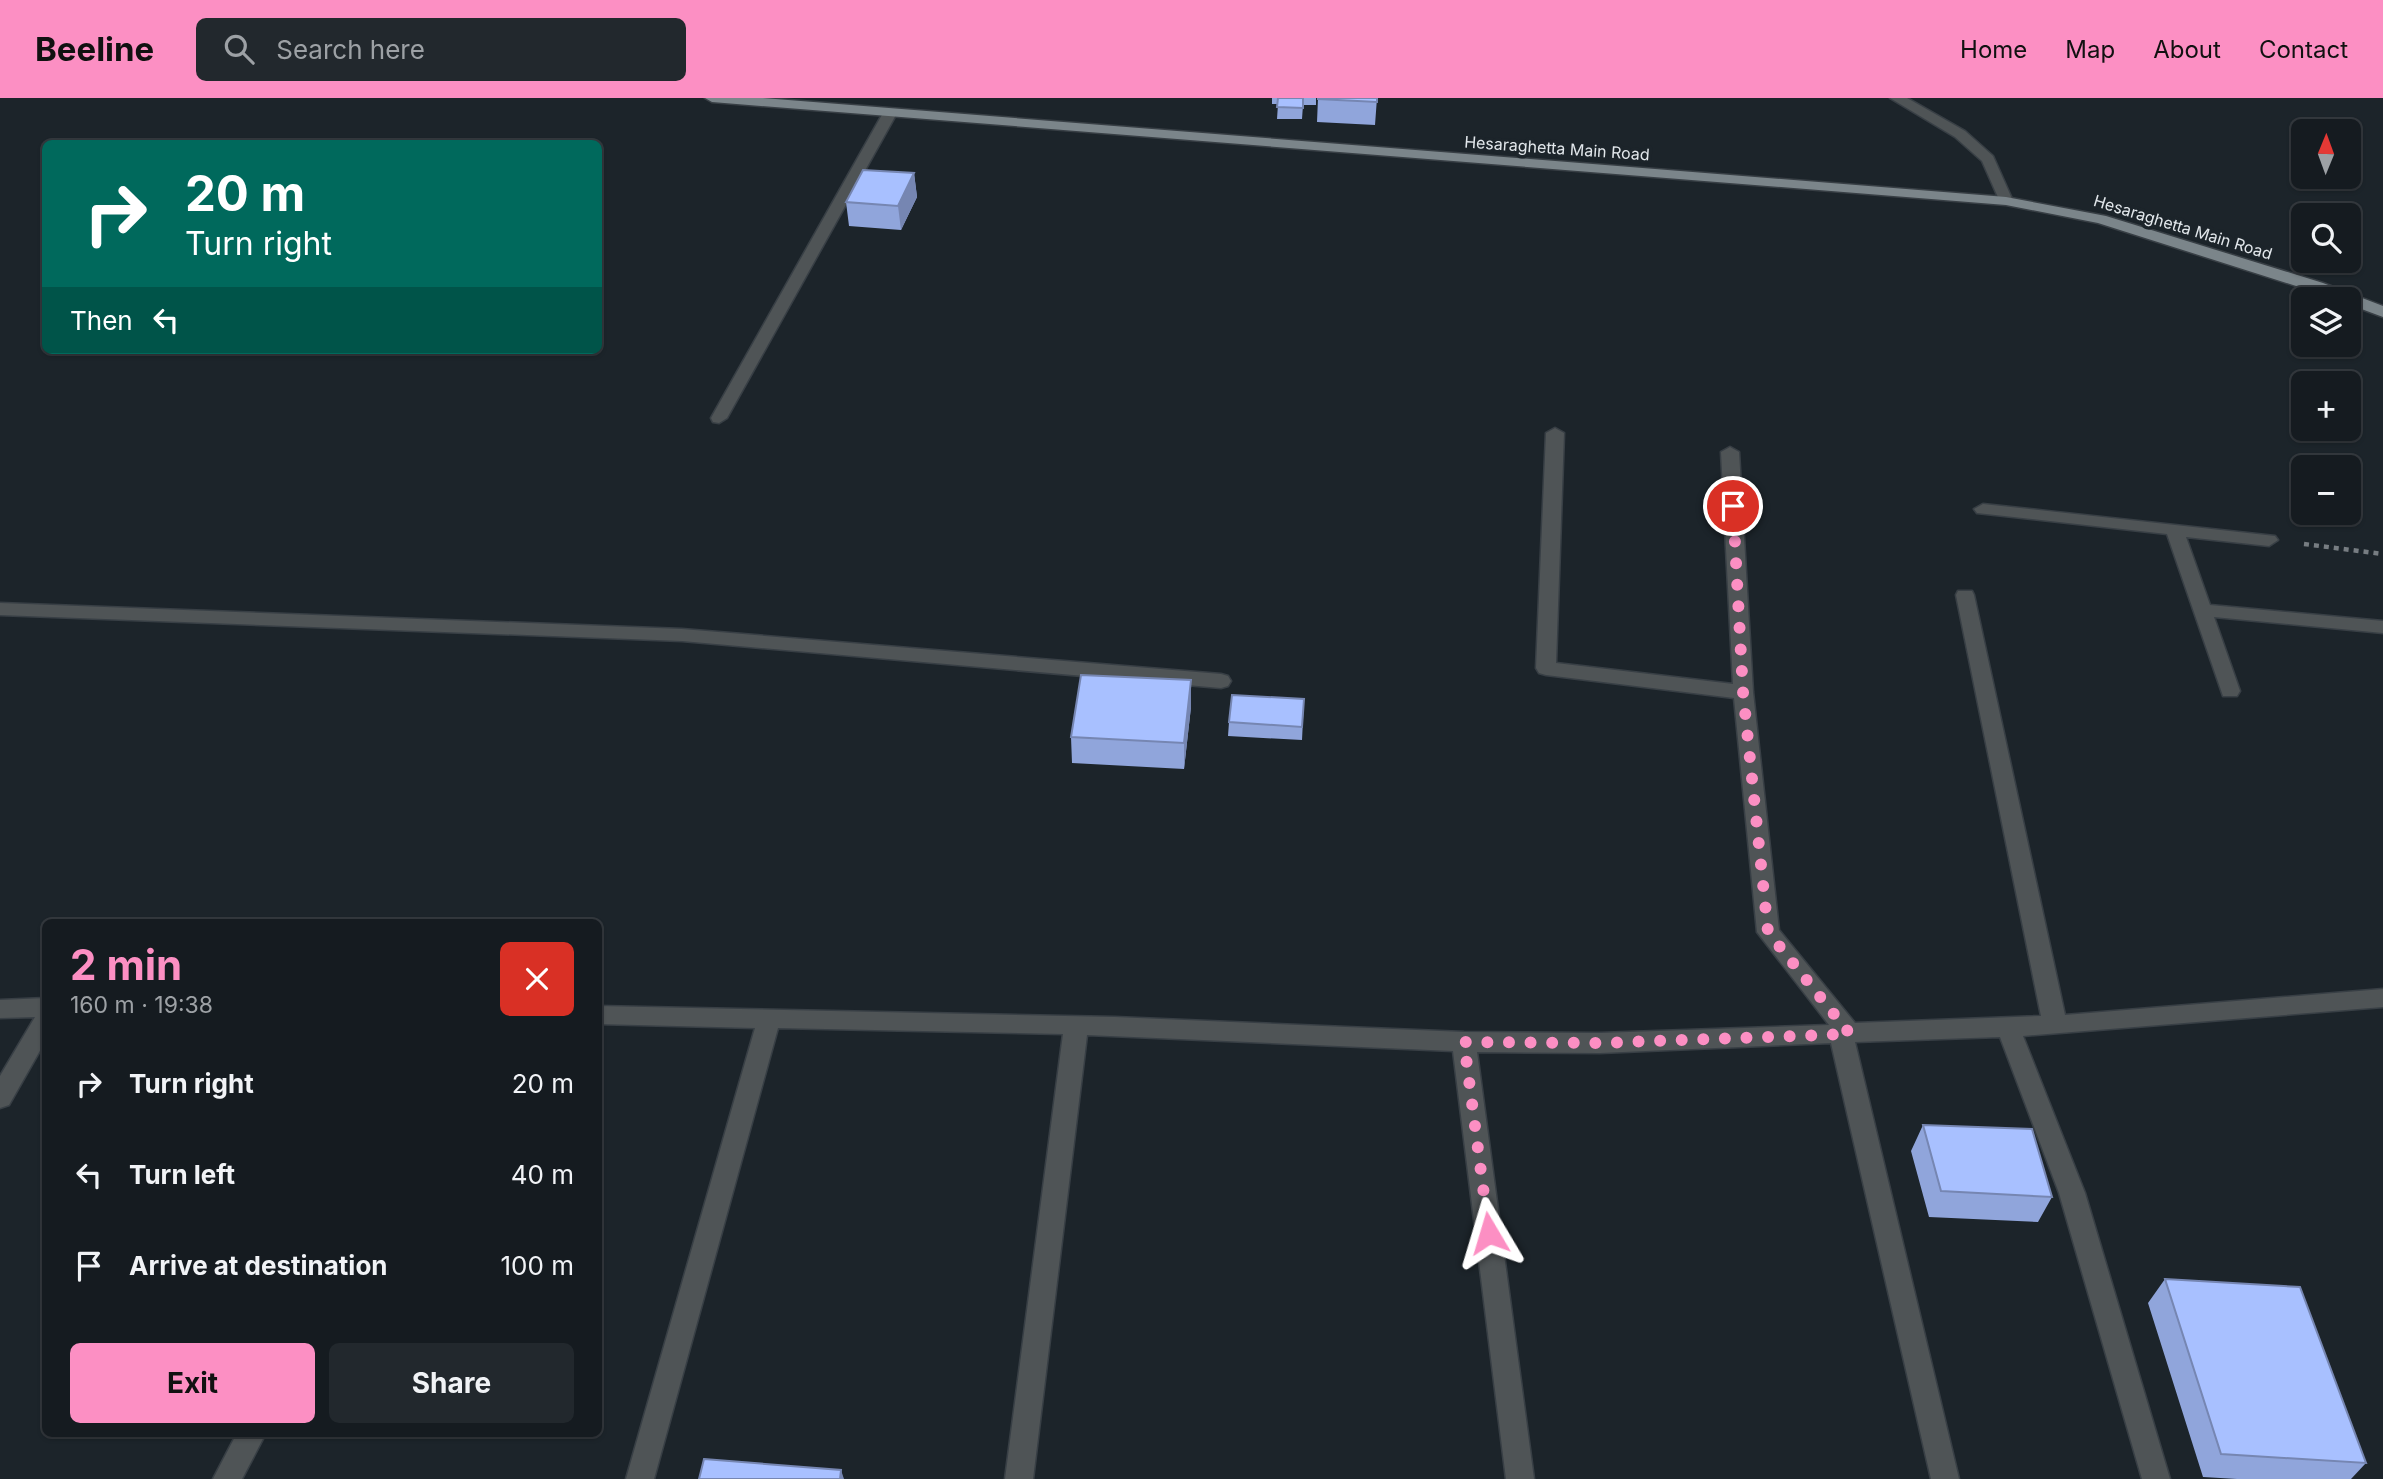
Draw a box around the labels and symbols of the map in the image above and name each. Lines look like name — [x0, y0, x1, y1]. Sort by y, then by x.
north arrow — [2291, 119, 2361, 189]
street label: Hesaraghetta Main Road — [1464, 132, 1650, 164]
street label: Hesaraghetta Main Road — [2091, 190, 2275, 264]
pin — [1703, 476, 1763, 536]
position arrow — [1452, 1196, 1526, 1270]

